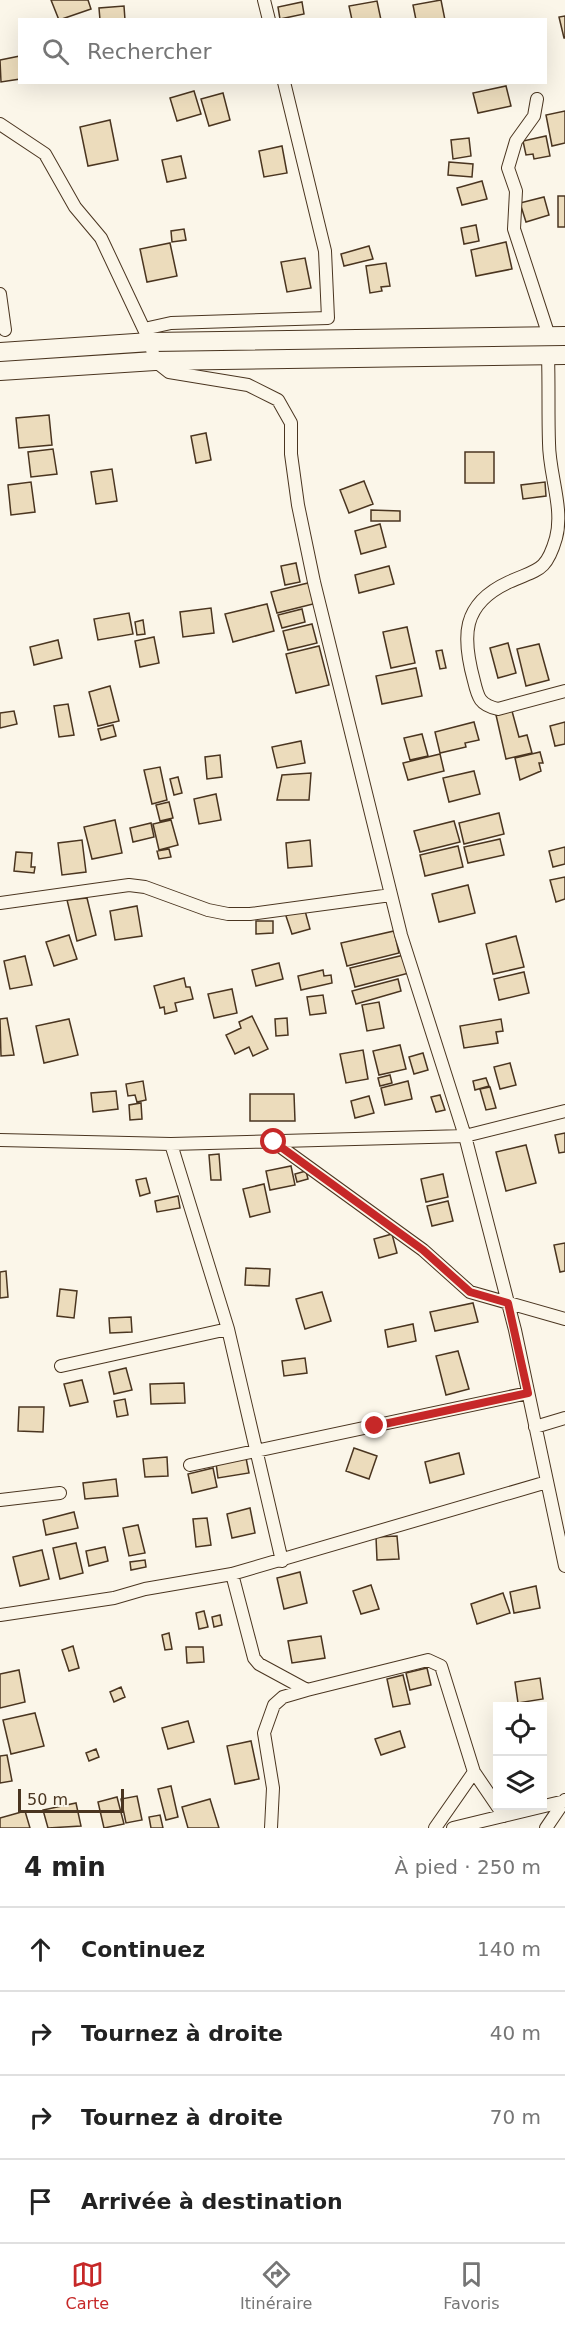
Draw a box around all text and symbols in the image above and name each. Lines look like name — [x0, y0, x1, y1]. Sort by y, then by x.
search box — [18, 18, 547, 84]
icon: search — [39, 35, 72, 68]
text: Rechercher — [87, 39, 212, 64]
route start — [260, 1128, 286, 1154]
route end — [361, 1412, 387, 1438]
map controls — [493, 1702, 547, 1810]
button: locate — [493, 1702, 547, 1756]
button: layers — [493, 1756, 547, 1810]
scale bar — [18, 1786, 124, 1814]
text: 50 m — [27, 1790, 68, 1809]
text: 4 min — [24, 1852, 106, 1882]
text: À pied · 250 m — [395, 1855, 541, 1879]
icon: ahead — [24, 1933, 57, 1966]
text: Continuez — [81, 1937, 205, 1962]
text: 140 m — [477, 1937, 541, 1961]
icon: right — [24, 2017, 57, 2050]
text: Tournez à droite — [81, 2021, 283, 2046]
text: 40 m — [490, 2021, 541, 2045]
icon: right — [24, 2101, 57, 2134]
text: Tournez à droite — [81, 2105, 283, 2130]
text: 70 m — [490, 2105, 541, 2129]
icon: arrive — [24, 2185, 57, 2218]
text: Arrivée à destination — [81, 2189, 343, 2214]
tab: Carte — [65, 2258, 109, 2313]
tab: Itinéraire — [240, 2258, 312, 2313]
tab: Favoris — [443, 2258, 500, 2313]

